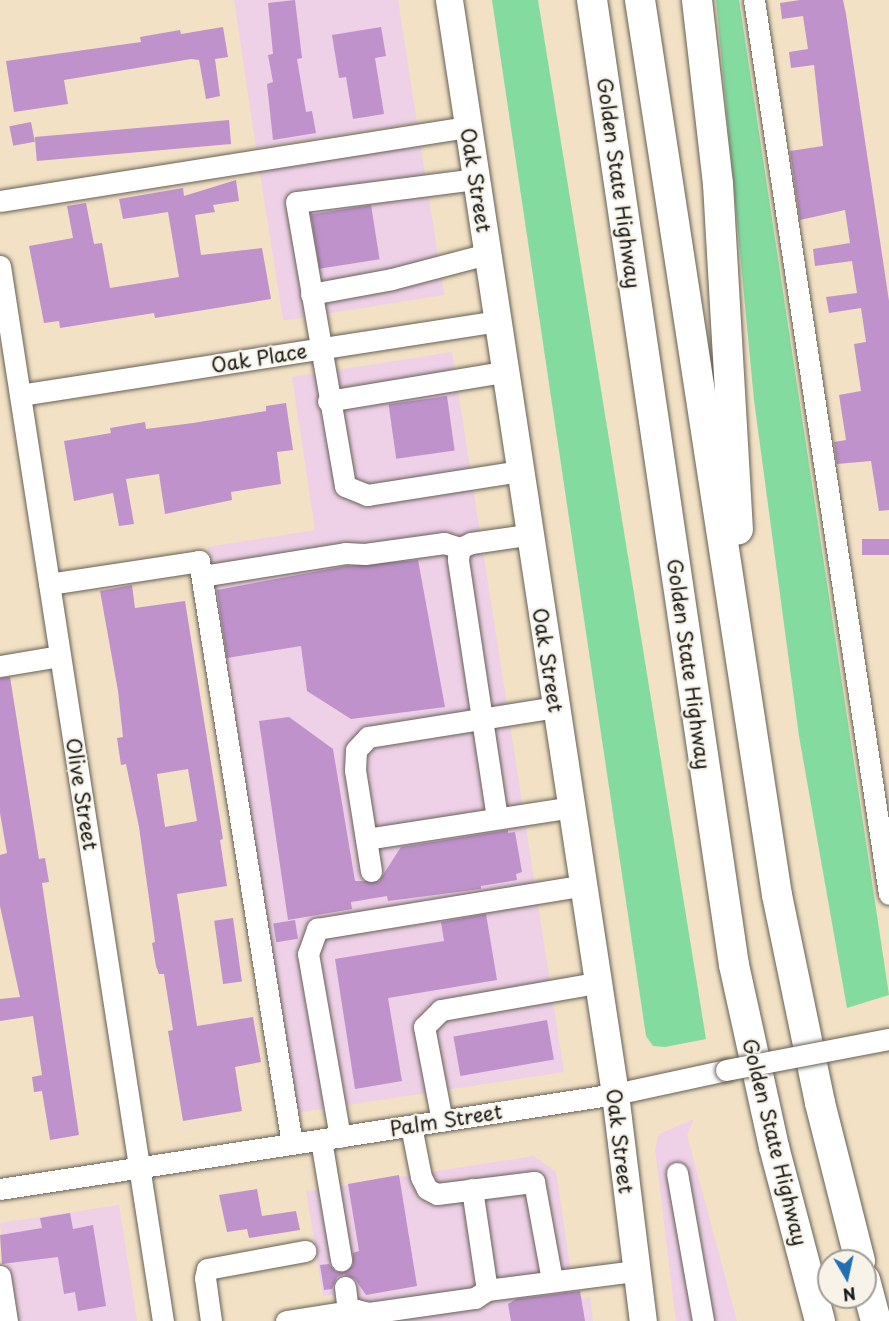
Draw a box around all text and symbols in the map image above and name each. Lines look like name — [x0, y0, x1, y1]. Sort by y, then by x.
street label: Golden State Highway — [592, 75, 646, 291]
street label: Oak Street — [456, 125, 496, 235]
street label: Oak Place — [209, 338, 309, 378]
street label: Golden State Highway — [662, 556, 716, 772]
street label: Oak Street — [528, 605, 568, 715]
street label: Olive Street — [61, 736, 103, 852]
street label: Golden State Highway — [737, 1035, 813, 1249]
street label: Oak Street — [602, 1087, 638, 1195]
street label: Palm Street — [388, 1099, 504, 1141]
north arrow — [817, 1249, 877, 1309]
text: N — [841, 1282, 858, 1308]

